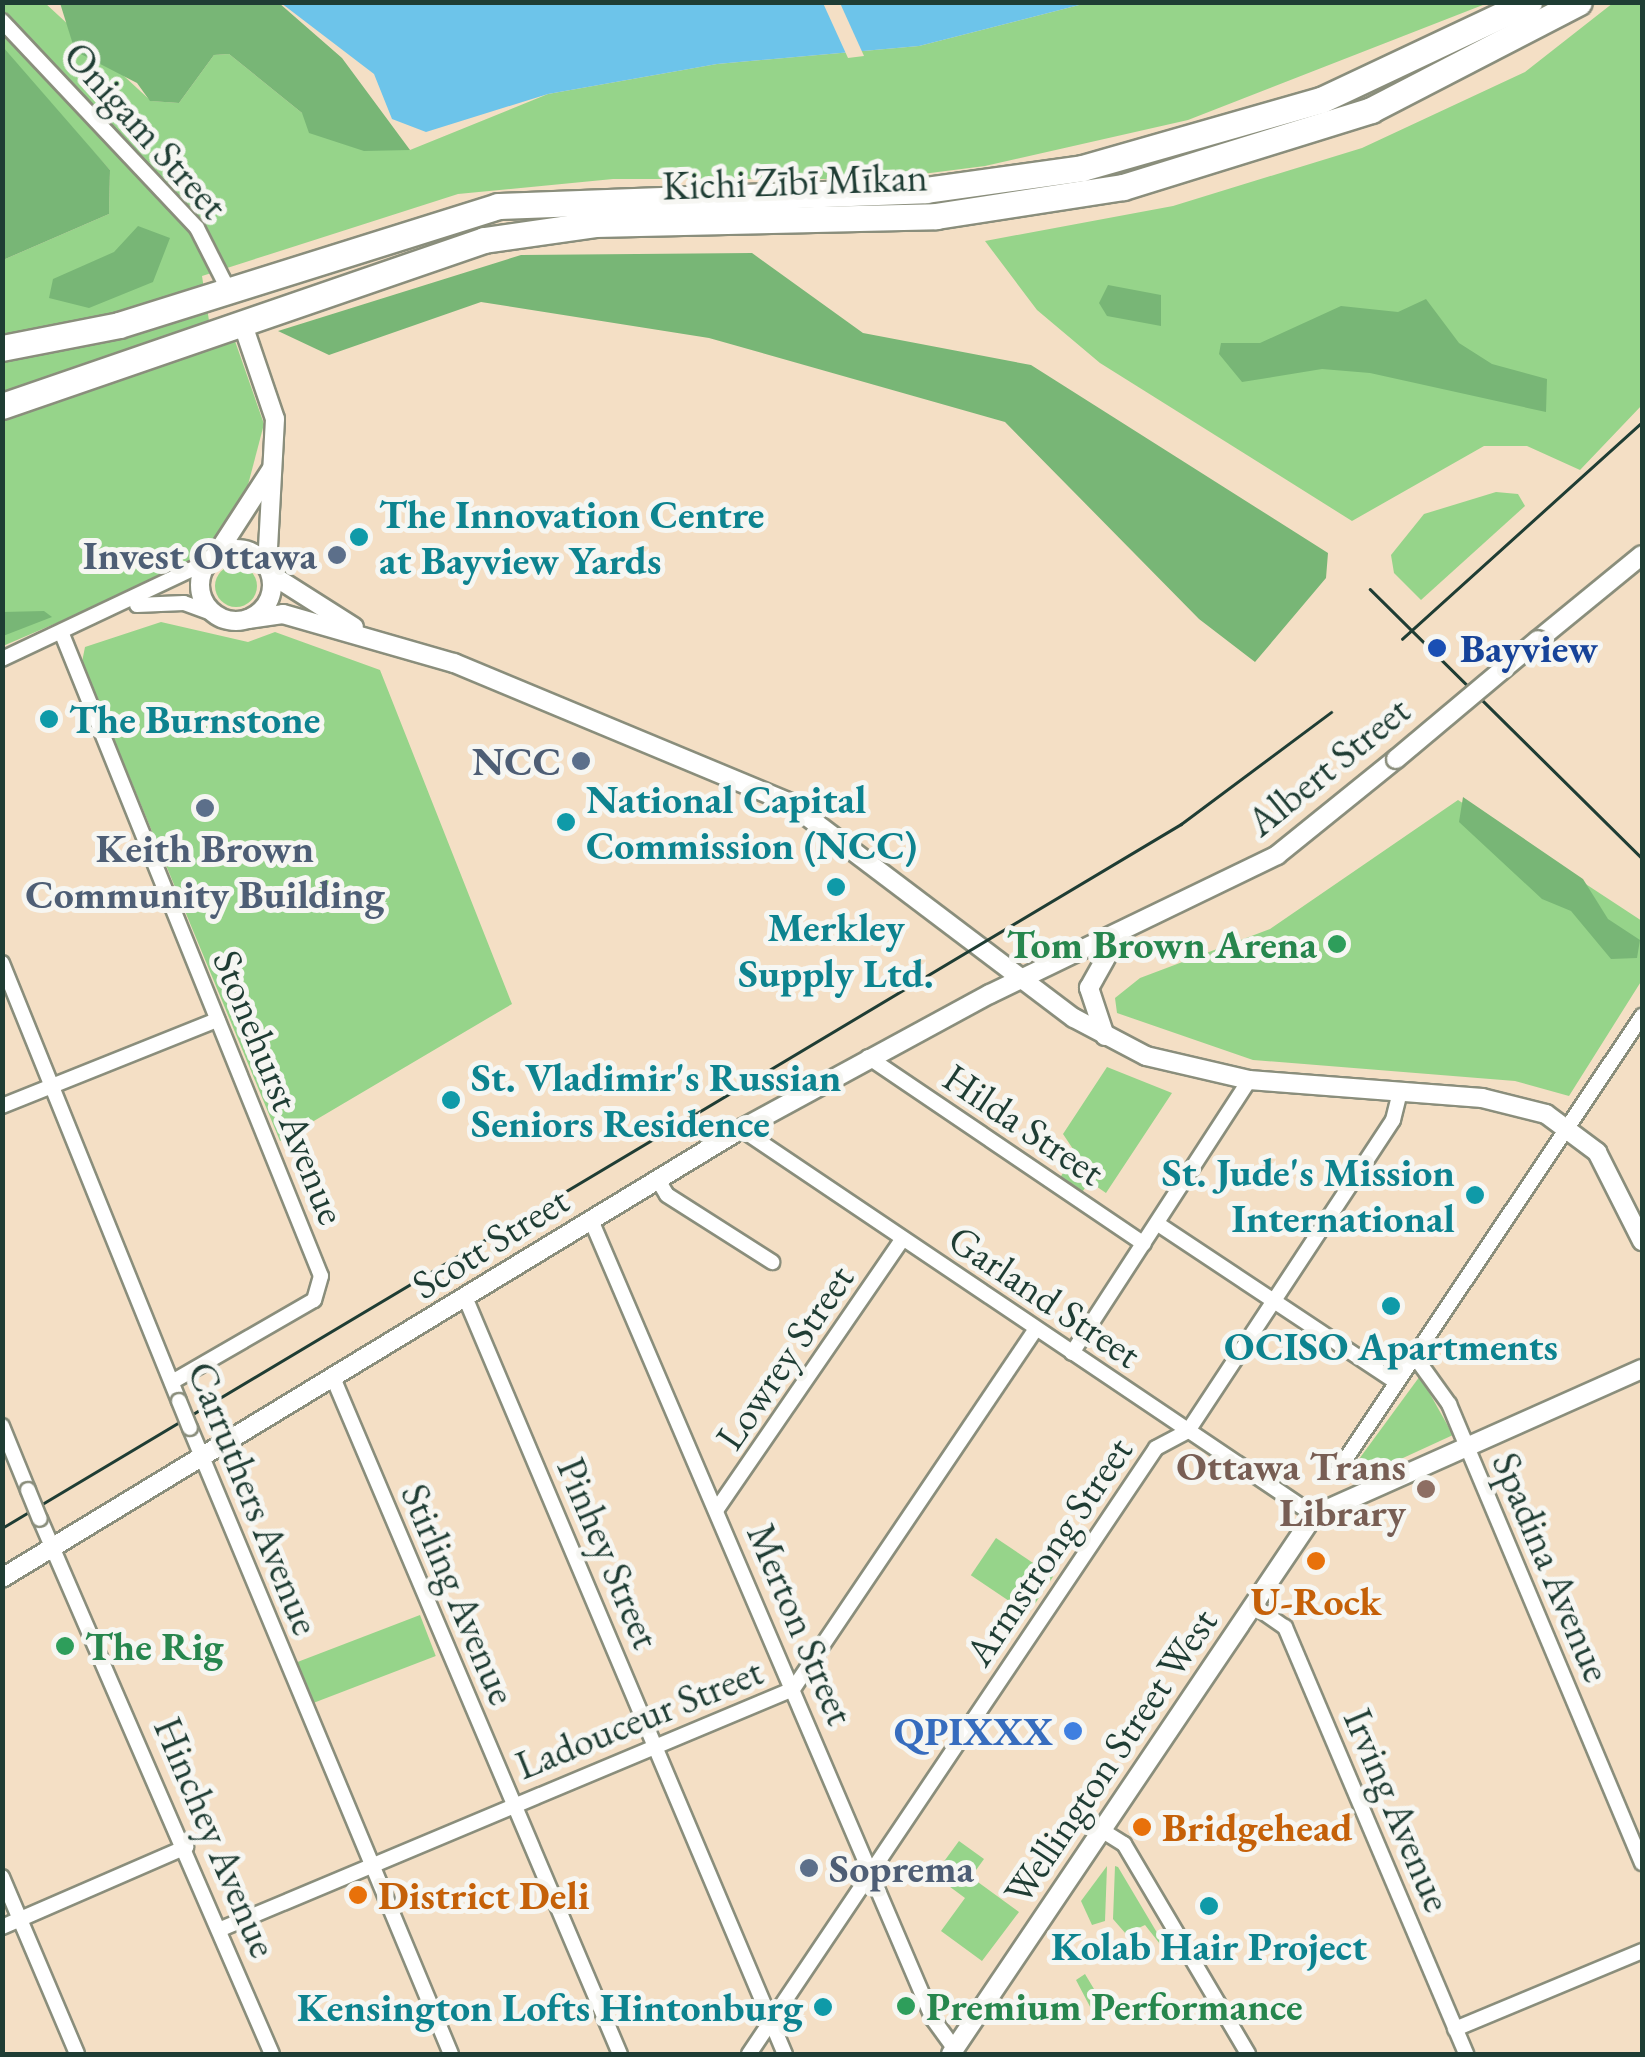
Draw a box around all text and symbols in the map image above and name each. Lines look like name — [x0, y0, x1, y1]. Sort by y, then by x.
street label: Onigam Street — [54, 32, 238, 228]
street label: Kichi Zībī Mīkan — [661, 152, 929, 210]
place label: The Innovation Centre at Bayview Yards — [379, 490, 764, 584]
marker: The Innovation Centre at Bayview Yards — [348, 526, 370, 548]
place label: Invest Ottawa — [83, 531, 317, 579]
marker: Invest Ottawa — [326, 544, 348, 566]
place label: Bayview — [1460, 624, 1598, 672]
marker: Bayview — [1424, 635, 1450, 661]
street label: Albert Street — [1237, 686, 1419, 846]
place label: The Burnstone — [69, 695, 320, 743]
marker: The Burnstone — [38, 708, 60, 730]
place label: NCC — [472, 737, 561, 785]
marker: NCC — [570, 750, 592, 772]
place label: National Capital Commission (NCC) — [586, 775, 917, 869]
marker: Keith Brown Community Building — [194, 797, 216, 819]
marker: National Capital Commission (NCC) — [555, 811, 577, 833]
place label: Keith Brown Community Building — [25, 824, 385, 918]
marker: Merkley Supply Ltd. — [825, 876, 847, 898]
place label: Merkley Supply Ltd. — [738, 903, 934, 997]
place label: Tom Brown Arena — [1007, 920, 1317, 968]
marker: Tom Brown Arena — [1326, 933, 1348, 955]
street label: Stonehurst Avenue — [203, 943, 357, 1231]
place label: St. Vladimir's Russian Seniors Residence — [471, 1053, 841, 1147]
street label: Hilda Street — [934, 1053, 1114, 1195]
marker: St. Vladimir's Russian Seniors Residence — [440, 1089, 462, 1111]
place label: St. Jude's Mission International — [1162, 1148, 1455, 1242]
street label: Scott Street — [403, 1175, 577, 1309]
marker: St. Jude's Mission International — [1464, 1184, 1486, 1206]
street label: Garland Street — [940, 1214, 1150, 1378]
street label: Lowrey Street — [705, 1256, 863, 1458]
marker: OCISO Apartments — [1380, 1295, 1402, 1317]
place label: OCISO Apartments — [1224, 1322, 1558, 1370]
street label: Carruthers Avenue — [177, 1355, 331, 1641]
street label: Armstrong Street — [954, 1428, 1142, 1674]
place label: Ottawa Trans Library — [1176, 1442, 1406, 1536]
street label: Spadina Avenue — [1482, 1445, 1622, 1689]
street label: Pinhey Street — [547, 1450, 671, 1656]
street label: Stirling Avenue — [391, 1476, 527, 1712]
marker: Ottawa Trans Library — [1415, 1478, 1437, 1500]
street label: Merton Street — [737, 1516, 865, 1732]
marker: U-Rock — [1305, 1550, 1327, 1572]
place label: U-Rock — [1251, 1577, 1381, 1625]
street label: Wellington Street West — [993, 1599, 1227, 1913]
place label: The Rig — [85, 1622, 224, 1670]
marker: The Rig — [54, 1635, 76, 1657]
street label: Ladouceur Street — [509, 1647, 769, 1789]
street label: Irving Avenue — [1334, 1701, 1462, 1919]
place label: QPIXXX — [894, 1707, 1053, 1755]
street label: Hinchey Avenue — [144, 1710, 288, 1964]
marker: QPIXXX — [1062, 1720, 1084, 1742]
place label: Bridgehead — [1162, 1803, 1353, 1851]
marker: Bridgehead — [1131, 1816, 1153, 1838]
place label: Soprema — [829, 1844, 974, 1892]
marker: Soprema — [798, 1857, 820, 1879]
place label: District Deli — [378, 1871, 590, 1919]
marker: District Deli — [347, 1884, 369, 1906]
marker: Kolab Hair Project — [1198, 1895, 1220, 1917]
place label: Kolab Hair Project — [1051, 1922, 1367, 1970]
place label: Premium Performance — [926, 1982, 1303, 2030]
place label: Kensington Lofts Hintonburg — [297, 1983, 803, 2031]
marker: Premium Performance — [895, 1995, 917, 2017]
marker: Kensington Lofts Hintonburg — [812, 1996, 834, 2018]

